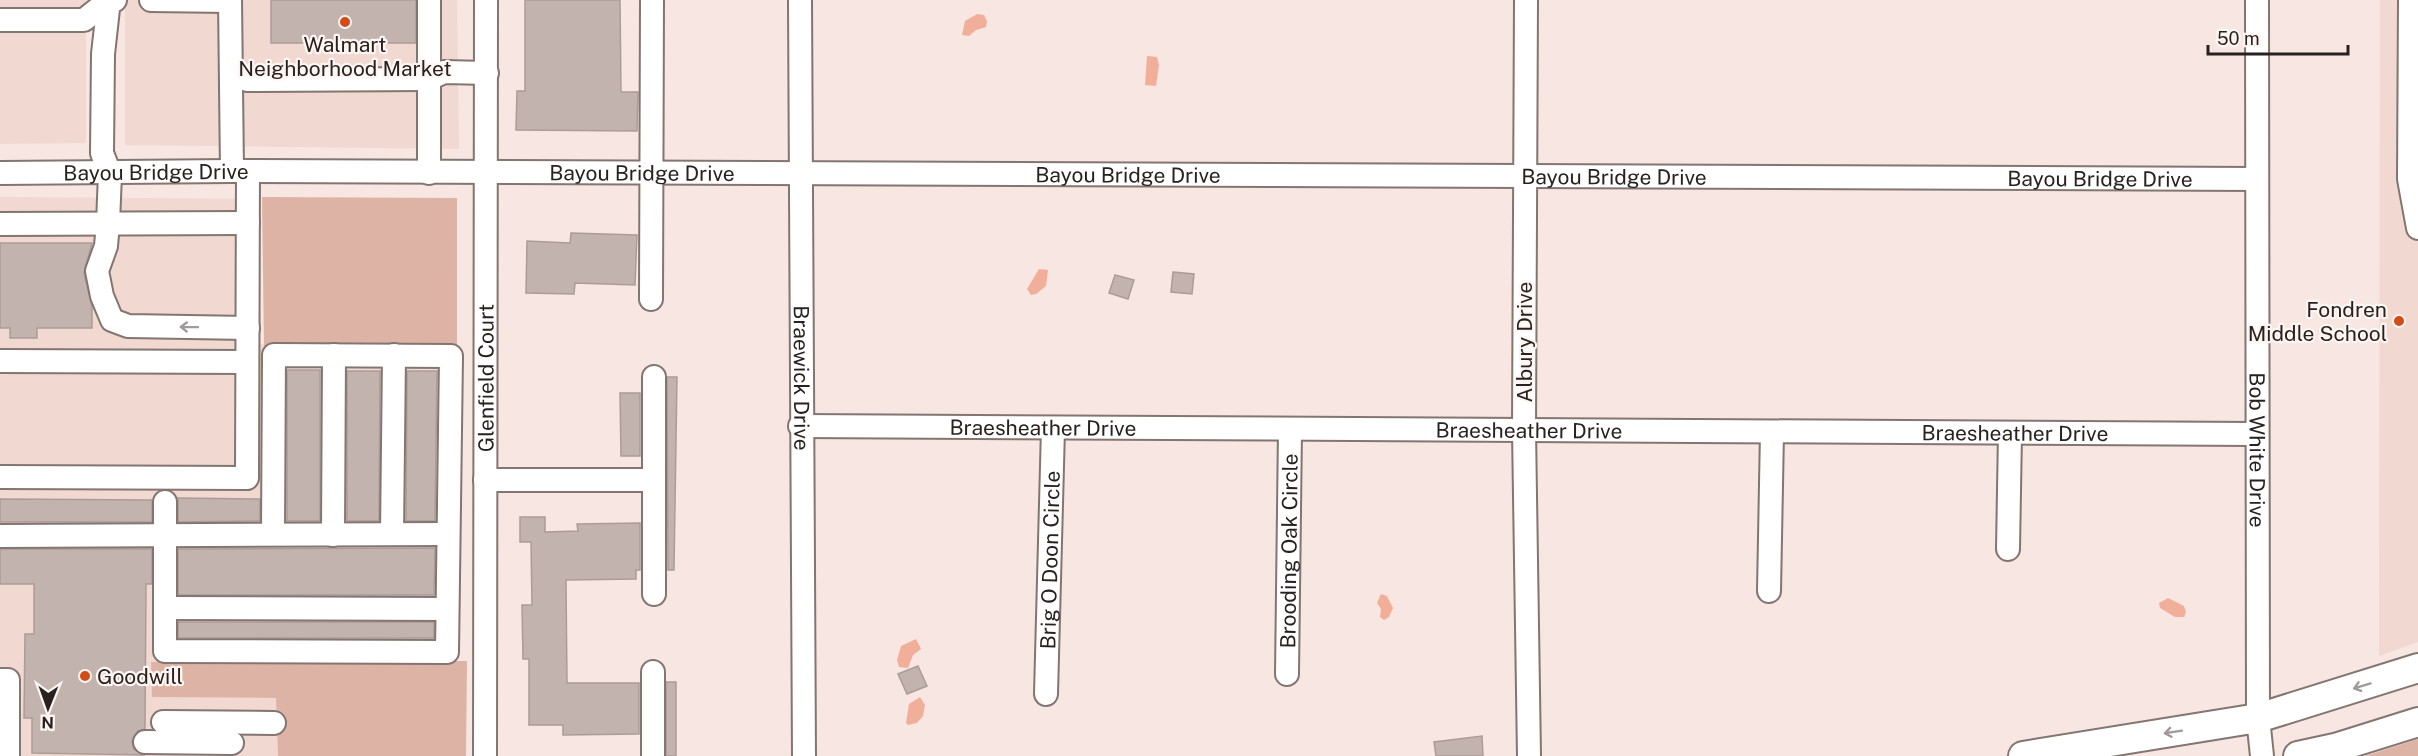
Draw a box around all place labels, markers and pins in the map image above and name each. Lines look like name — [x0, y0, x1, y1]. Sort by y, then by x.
marker: Walmart Neighborhood Market — [338, 15, 352, 29]
place label: Walmart Neighborhood Market — [238, 32, 452, 81]
place label: Fondren Middle School — [2248, 297, 2387, 346]
marker: Fondren Middle School — [2392, 314, 2406, 328]
place label: Goodwill — [97, 664, 183, 689]
marker: Goodwill — [78, 669, 92, 683]

